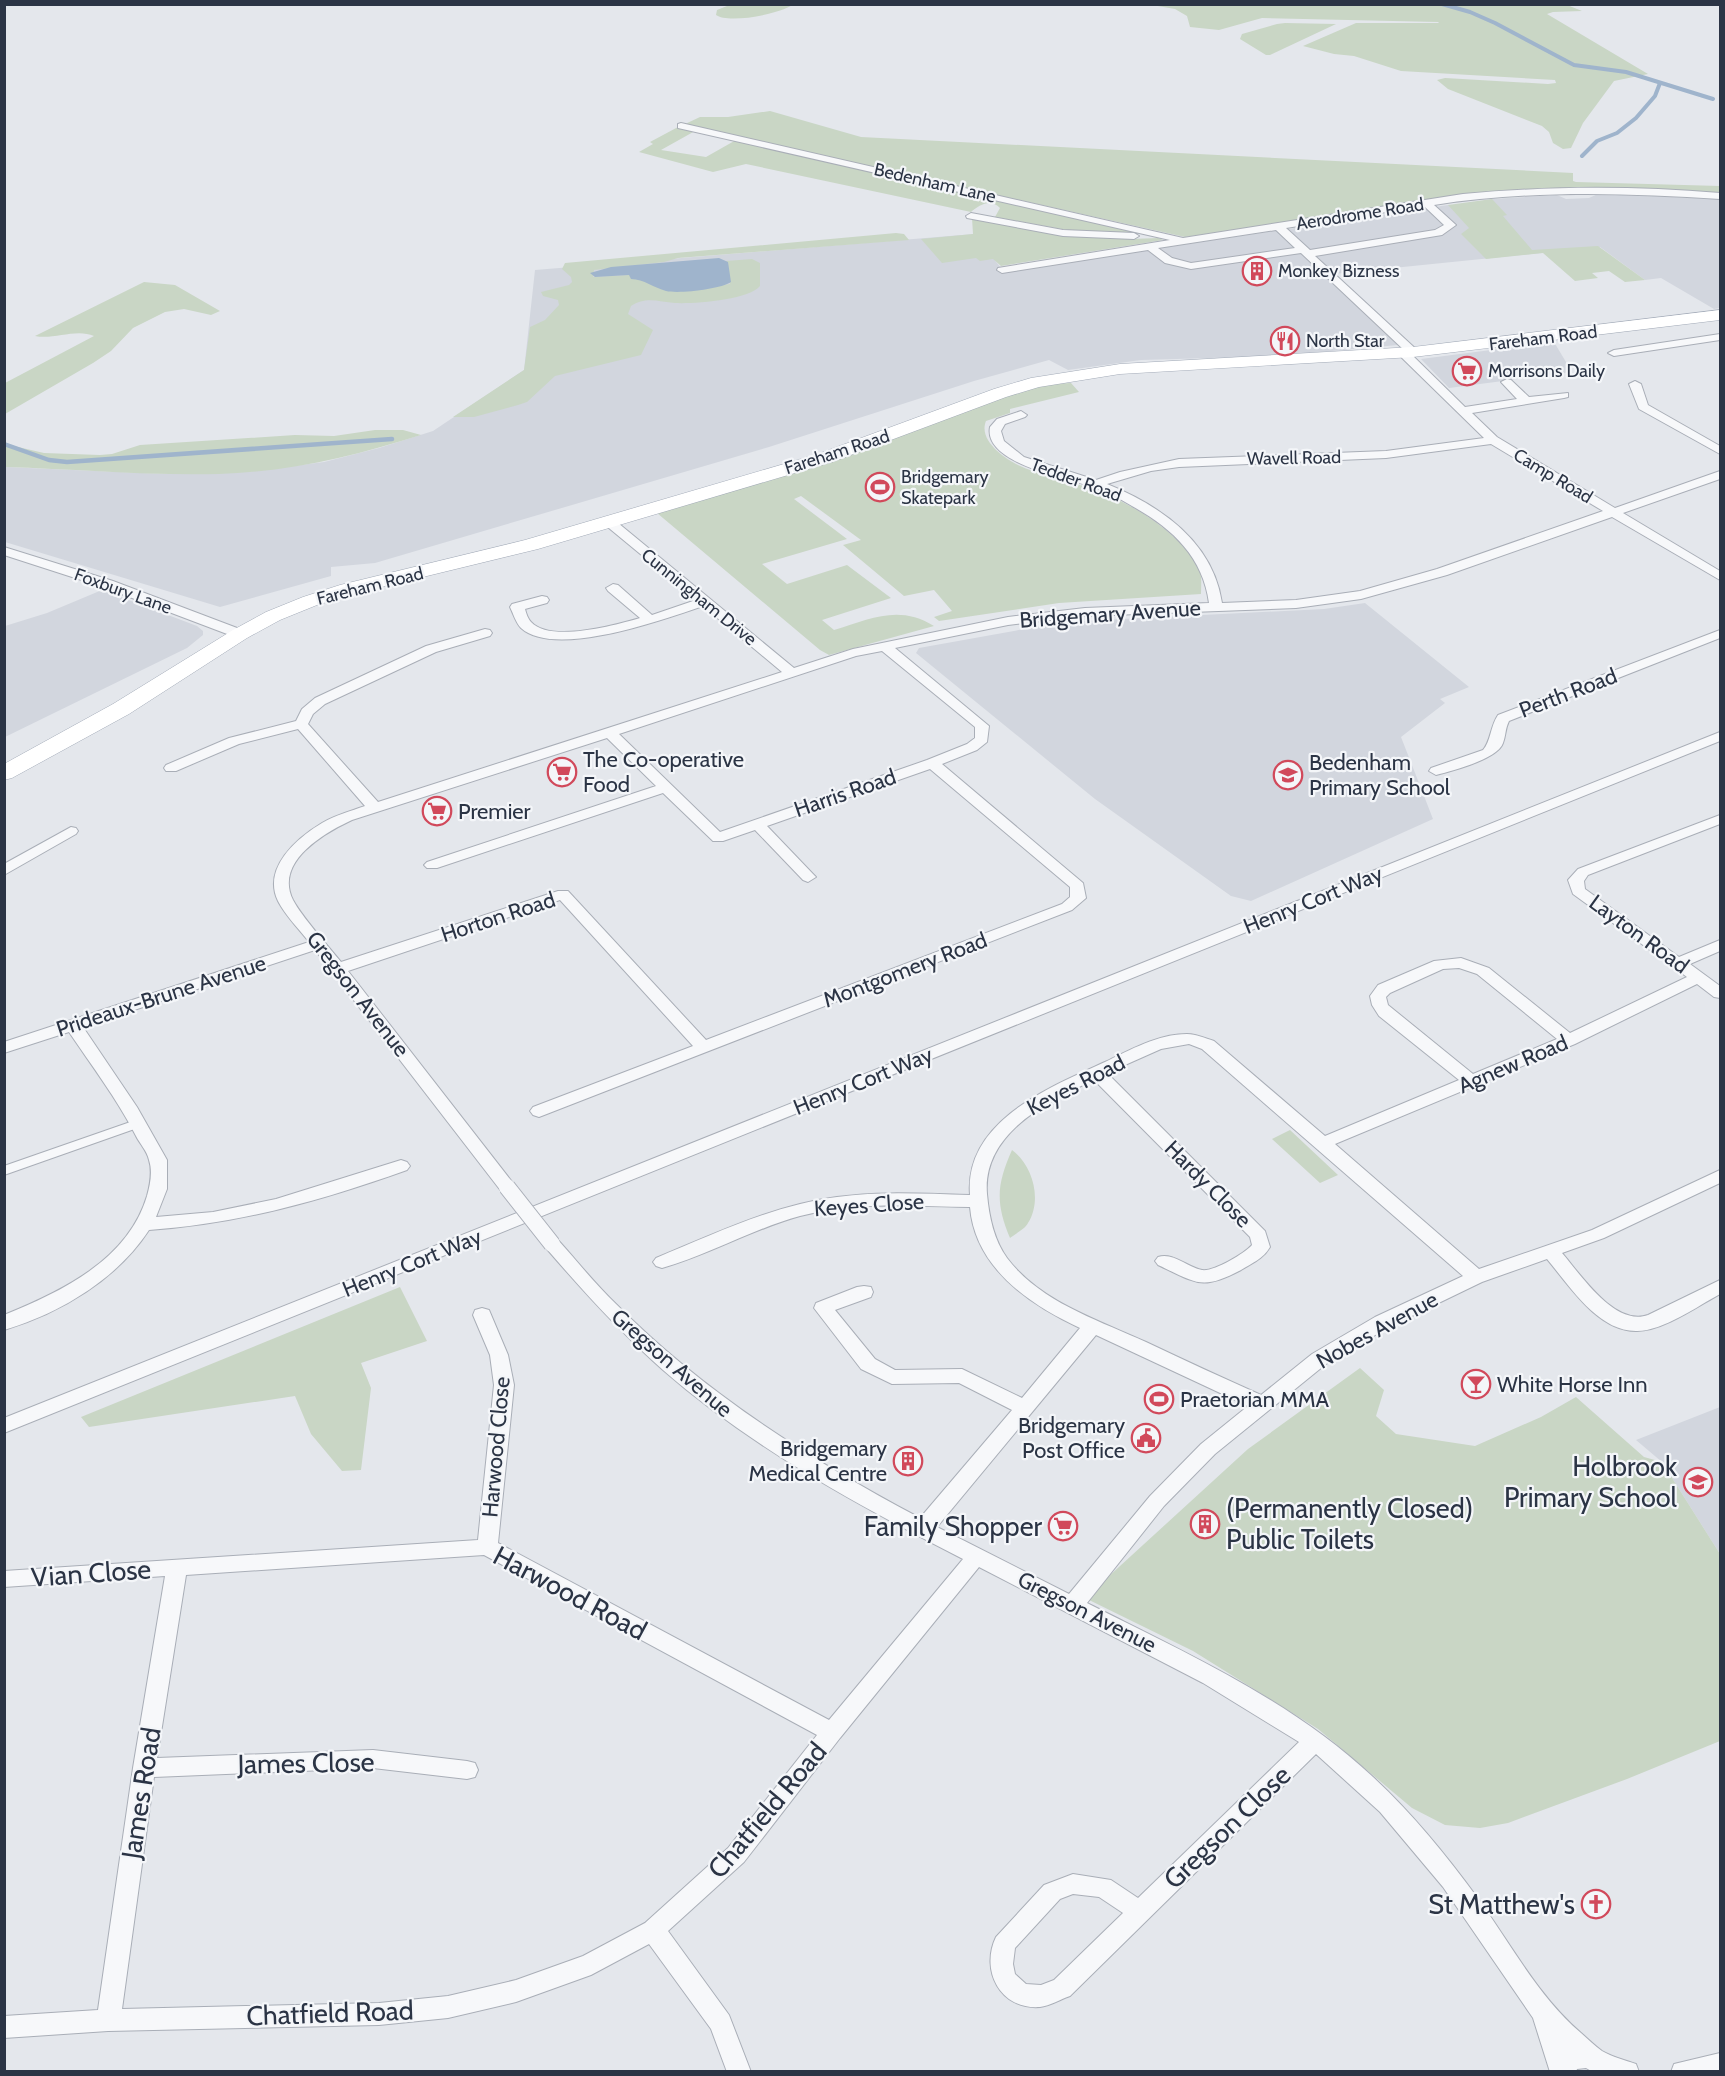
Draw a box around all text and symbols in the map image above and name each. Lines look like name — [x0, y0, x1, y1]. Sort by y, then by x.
street label: Bedenham Lane — [872, 158, 998, 208]
street label: Aerodrome Road — [1295, 193, 1425, 235]
building icon: Monkey Bizness — [1241, 255, 1273, 287]
place label: Monkey Bizness — [1278, 260, 1399, 282]
street label: Fareham Road — [1488, 320, 1598, 356]
restaurant icon: North Star — [1269, 325, 1301, 357]
place label: North Star — [1306, 330, 1385, 352]
supermarket icon: Morrisons Daily — [1451, 355, 1483, 387]
place label: Morrisons Daily — [1488, 360, 1605, 382]
street label: Fareham Road — [782, 425, 892, 479]
street label: Camp Road — [1509, 444, 1597, 508]
street label: Wavell Road — [1247, 446, 1341, 470]
street label: Tedder Road — [1027, 453, 1125, 507]
place label: Bridgemary Skatepark — [901, 466, 989, 509]
sports icon: Bridgemary Skatepark — [864, 471, 896, 503]
street label: Cunningham Drive — [637, 544, 761, 650]
street label: Fareham Road — [314, 562, 426, 610]
street label: Foxbury Lane — [71, 563, 175, 619]
street label: Bridgemary Avenue — [1018, 594, 1202, 634]
street label: Perth Road — [1515, 662, 1621, 724]
place label: The Co-operative Food — [583, 746, 744, 798]
place label: Bedenham Primary School — [1309, 749, 1451, 801]
supermarket icon: The Co-operative Food — [546, 756, 578, 788]
school or university icon: Bedenham Primary School — [1272, 759, 1304, 791]
street label: Harris Road — [790, 763, 900, 823]
supermarket icon: Premier — [421, 795, 453, 827]
place label: Premier — [458, 798, 531, 825]
street label: Henry Cort Way — [1240, 860, 1386, 940]
street label: Horton Road — [437, 886, 559, 948]
street label: Layton Road — [1584, 889, 1694, 979]
street label: Gregson Avenue — [301, 926, 415, 1062]
street label: Montgomery Road — [819, 926, 991, 1014]
street label: Prideaux-Brune Avenue — [53, 949, 269, 1043]
street label: Agnew Road — [1454, 1029, 1572, 1099]
street label: Henry Cort Way — [790, 1041, 936, 1121]
street label: Keyes Road — [1022, 1049, 1130, 1121]
street label: Hardy Close — [1159, 1135, 1257, 1233]
street label: Keyes Close — [813, 1188, 925, 1222]
street label: Henry Cort Way — [339, 1223, 485, 1303]
street label: Nobes Avenue — [1312, 1286, 1442, 1374]
street label: Gregson Avenue — [606, 1303, 738, 1423]
bar icon: White Horse Inn — [1460, 1368, 1492, 1400]
place label: White Horse Inn — [1497, 1371, 1648, 1398]
street label: Harwood Close — [476, 1376, 516, 1518]
sports icon: Praetorian MMA — [1143, 1383, 1175, 1415]
place label: Praetorian MMA — [1180, 1386, 1330, 1413]
place label: Bridgemary Post Office — [1018, 1412, 1125, 1464]
public building icon: Bridgemary Post Office — [1130, 1422, 1162, 1454]
place label: Bridgemary Medical Centre — [749, 1435, 887, 1487]
building icon: Bridgemary Medical Centre — [892, 1445, 924, 1477]
place label: Holbrook Primary School — [1504, 1450, 1678, 1514]
school or university icon: Holbrook Primary School — [1682, 1466, 1714, 1498]
place label: (Permanently Closed) Public Toilets — [1226, 1492, 1473, 1556]
building icon: (Permanently Closed) Public Toilets — [1189, 1508, 1221, 1540]
place label: Family Shopper — [864, 1510, 1042, 1543]
supermarket icon: Family Shopper — [1047, 1510, 1079, 1542]
street label: Harwood Road — [488, 1539, 652, 1647]
street label: Vian Close — [30, 1552, 152, 1594]
street label: Gregson Avenue — [1013, 1566, 1161, 1658]
street label: James Road — [114, 1725, 168, 1862]
street label: Chatfield Road — [701, 1735, 833, 1885]
street label: James Close — [236, 1745, 375, 1781]
street label: Gregson Close — [1157, 1758, 1297, 1896]
place label: St Matthew's — [1428, 1888, 1575, 1921]
church icon: St Matthew's — [1580, 1888, 1612, 1920]
street label: Chatfield Road — [246, 1994, 414, 2032]

